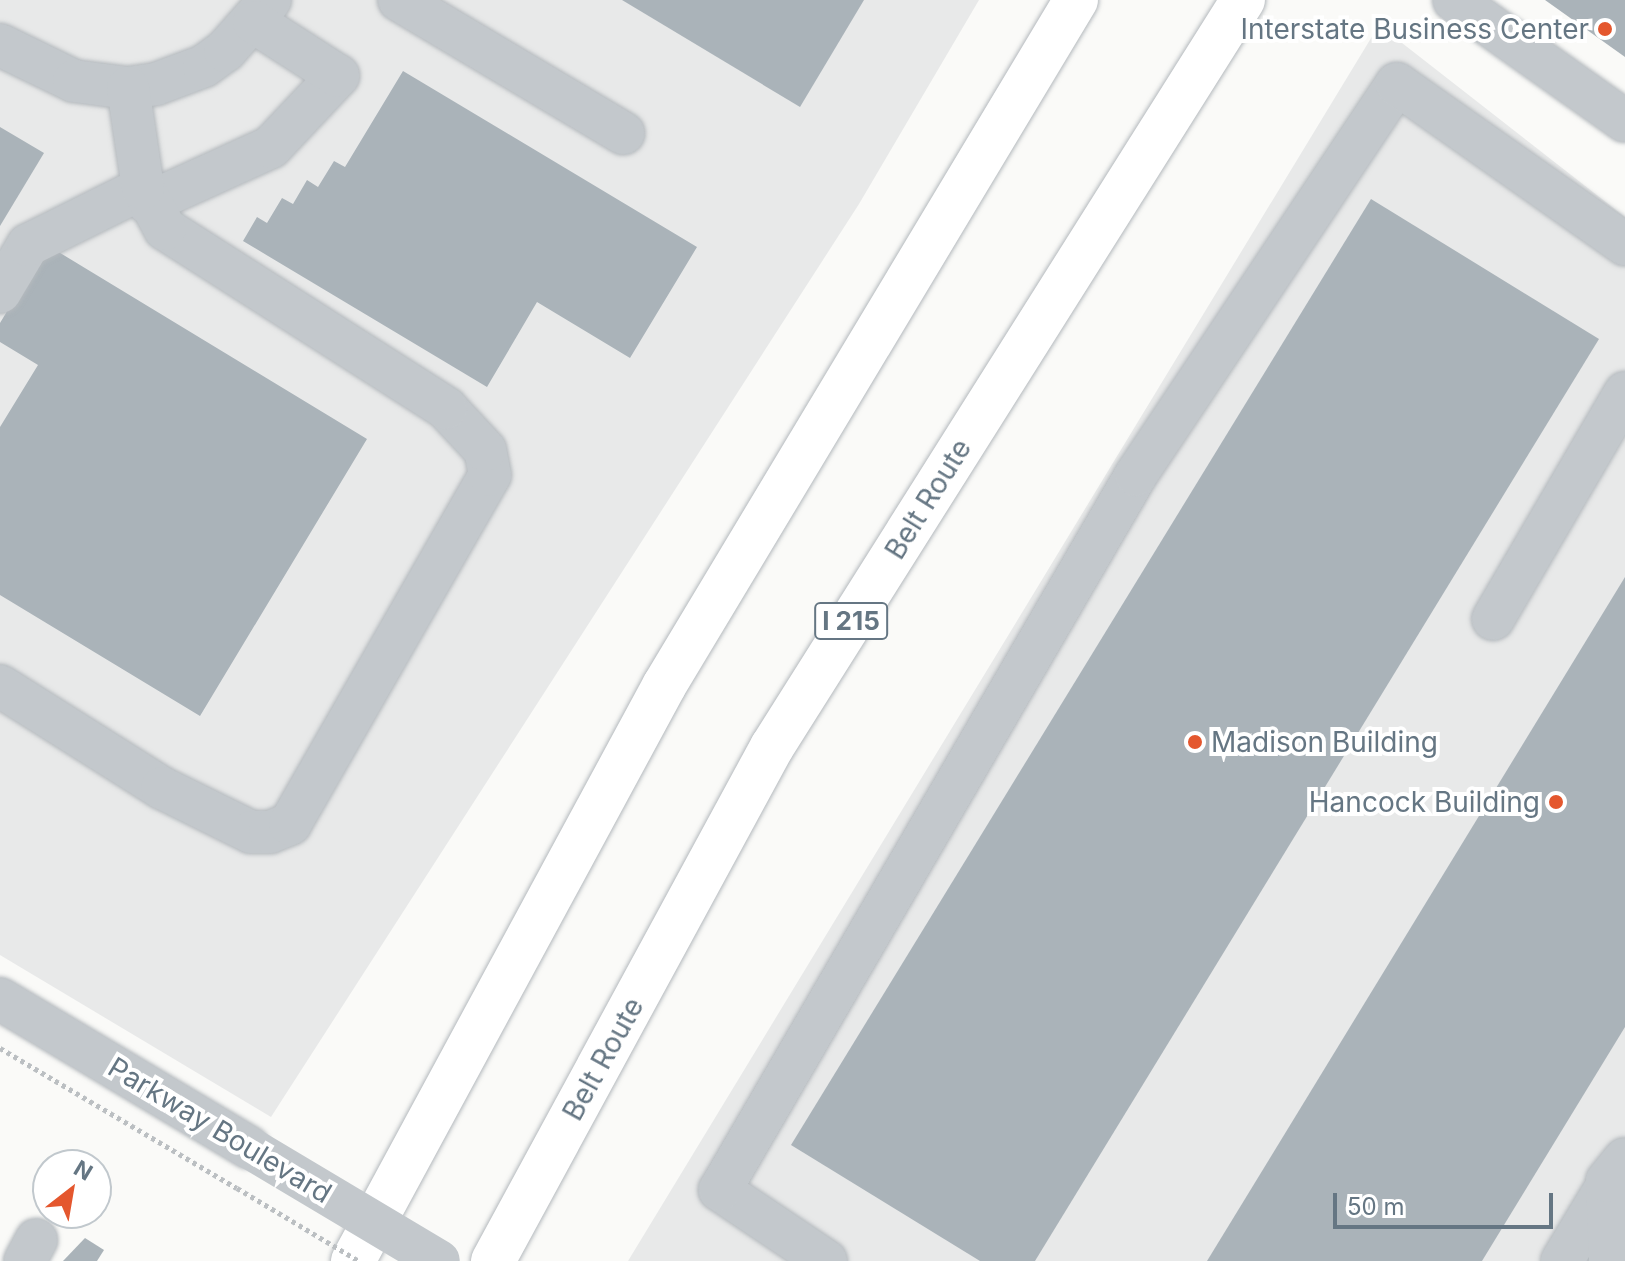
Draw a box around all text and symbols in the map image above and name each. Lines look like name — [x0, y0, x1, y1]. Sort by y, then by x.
place label: Interstate Business Center — [1240, 12, 1589, 46]
marker: Interstate Business Center — [1596, 20, 1614, 38]
street label: Belt Route — [878, 433, 978, 565]
road number: I 215 — [813, 599, 889, 643]
place label: Madison Building — [1211, 725, 1438, 759]
marker: Madison Building — [1186, 733, 1204, 751]
place label: Hancock Building — [1309, 785, 1540, 819]
marker: Hancock Building — [1547, 793, 1565, 811]
street label: Belt Route — [556, 992, 650, 1126]
street label: Parkway Boulevard — [102, 1050, 338, 1210]
north arrow — [32, 1149, 112, 1229]
text: N — [69, 1155, 97, 1186]
scale bar — [1337, 1177, 1557, 1227]
text: 50 m — [1347, 1192, 1405, 1221]

